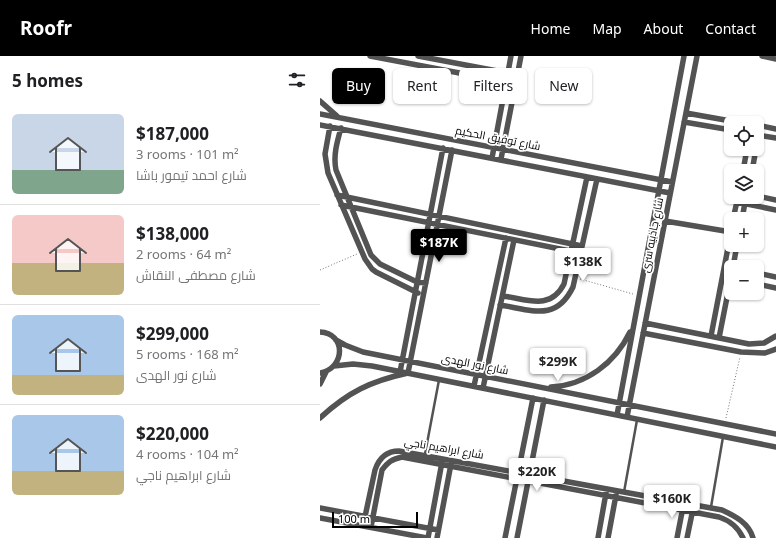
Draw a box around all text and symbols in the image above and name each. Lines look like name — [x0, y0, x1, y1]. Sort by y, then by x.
text: Roofr — [20, 15, 72, 41]
text: Home — [531, 19, 570, 38]
text: Map — [592, 19, 622, 38]
text: About — [644, 19, 683, 38]
text: Contact — [705, 19, 756, 38]
chip: Buy — [332, 68, 385, 104]
chip: Rent — [393, 68, 451, 104]
chip: Filters — [459, 68, 527, 104]
chip: New — [535, 68, 592, 104]
text: 5 homes — [12, 69, 83, 92]
icon: filters — [286, 69, 308, 91]
map controls — [724, 116, 764, 300]
button: locate — [724, 116, 764, 156]
text: $187,000 — [136, 122, 209, 145]
street label: شارع توفيق الحكيم — [454, 122, 542, 154]
icon: home — [44, 130, 92, 178]
text: 3 rooms · 101 m² — [136, 145, 239, 163]
button: layers — [724, 164, 764, 204]
text: شارع احمد تيمور باشا — [136, 166, 247, 184]
street label: شارع جاذبيه سرى — [637, 196, 667, 274]
button: + — [724, 212, 764, 252]
text: $138,000 — [136, 222, 209, 245]
pin: $187K — [411, 229, 467, 263]
icon: home — [44, 231, 92, 279]
text: $187K — [420, 233, 458, 251]
text: 2 rooms · 64 m² — [136, 245, 231, 263]
pin: $138K — [555, 248, 611, 282]
text: $138K — [564, 252, 602, 270]
button: − — [724, 260, 764, 300]
text: شارع مصطفى النقاش — [136, 266, 256, 284]
text: $299,000 — [136, 322, 209, 345]
icon: home — [44, 331, 92, 379]
text: 5 rooms · 168 m² — [136, 345, 239, 363]
pin: $299K — [530, 348, 586, 382]
street label: شارع نور الهدى — [440, 350, 510, 378]
text: $299K — [539, 352, 577, 370]
text: شارع نور الهدى — [136, 366, 217, 384]
text: $220,000 — [136, 422, 209, 445]
icon: home — [44, 431, 92, 479]
street label: شارع ابراهيم ناجي — [403, 433, 485, 464]
text: 4 rooms · 104 m² — [136, 445, 239, 463]
pin: $220K — [509, 458, 565, 492]
text: $220K — [518, 462, 556, 480]
text: شارع ابراهيم ناجي — [136, 466, 231, 484]
pin: $160K — [644, 485, 700, 519]
text: $160K — [653, 489, 691, 507]
scale bar — [332, 510, 418, 529]
text: 100 m — [338, 511, 370, 526]

